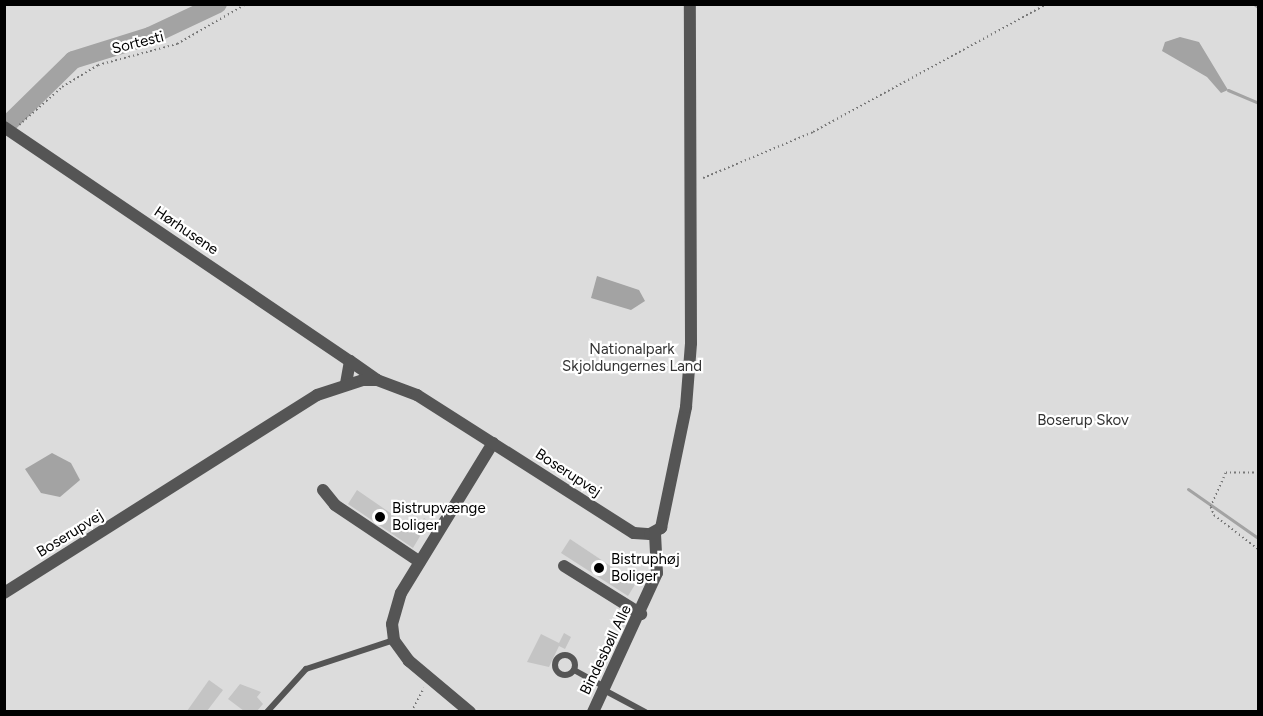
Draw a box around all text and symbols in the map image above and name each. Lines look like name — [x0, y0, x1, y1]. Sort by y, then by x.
street label: Sortesti — [110, 28, 166, 58]
street label: Hørhusene — [151, 203, 221, 259]
park label: Nationalpark Skjoldungernes Land — [562, 340, 702, 375]
park label: Boserup Skov — [1037, 412, 1129, 430]
street label: Boserupvej — [532, 445, 604, 501]
place label: Bistrupvænge Boliger — [392, 499, 486, 534]
street label: Boserupvej — [33, 506, 107, 562]
marker: Bistrupvænge Boliger — [373, 510, 387, 524]
place label: Bistruphøj Boliger — [611, 550, 680, 585]
marker: Bistruphøj Boliger — [592, 561, 606, 575]
street label: Bindesbøll Alle — [576, 602, 636, 698]

